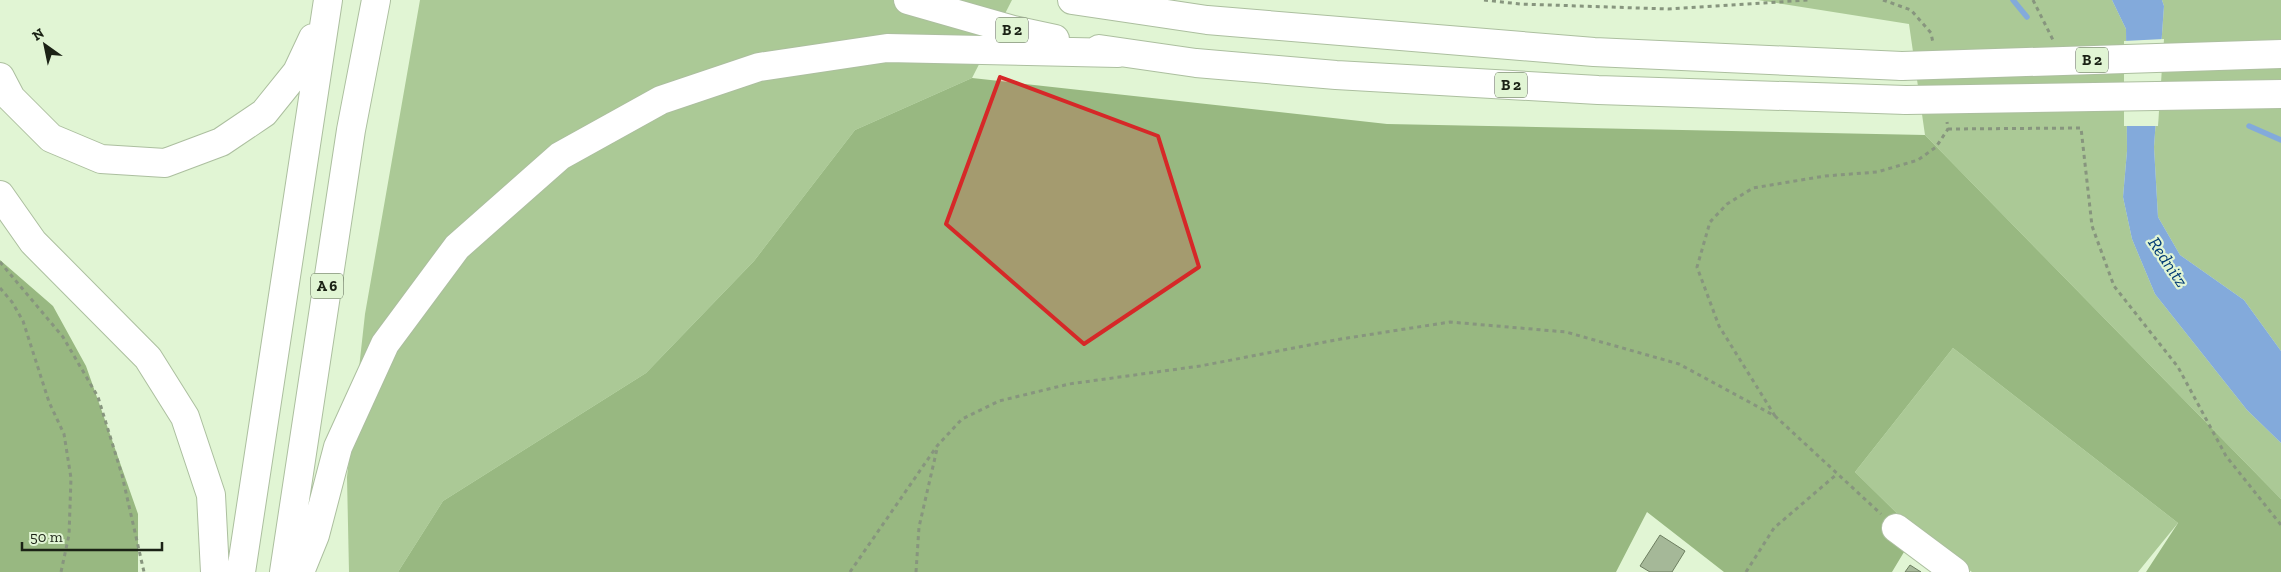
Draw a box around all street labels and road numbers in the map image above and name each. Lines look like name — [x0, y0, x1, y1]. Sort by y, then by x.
road number: B 2 — [996, 18, 1028, 42]
road number: B 2 — [2076, 48, 2108, 72]
road number: B 2 — [1495, 72, 1527, 98]
road number: A 6 — [311, 274, 343, 298]

